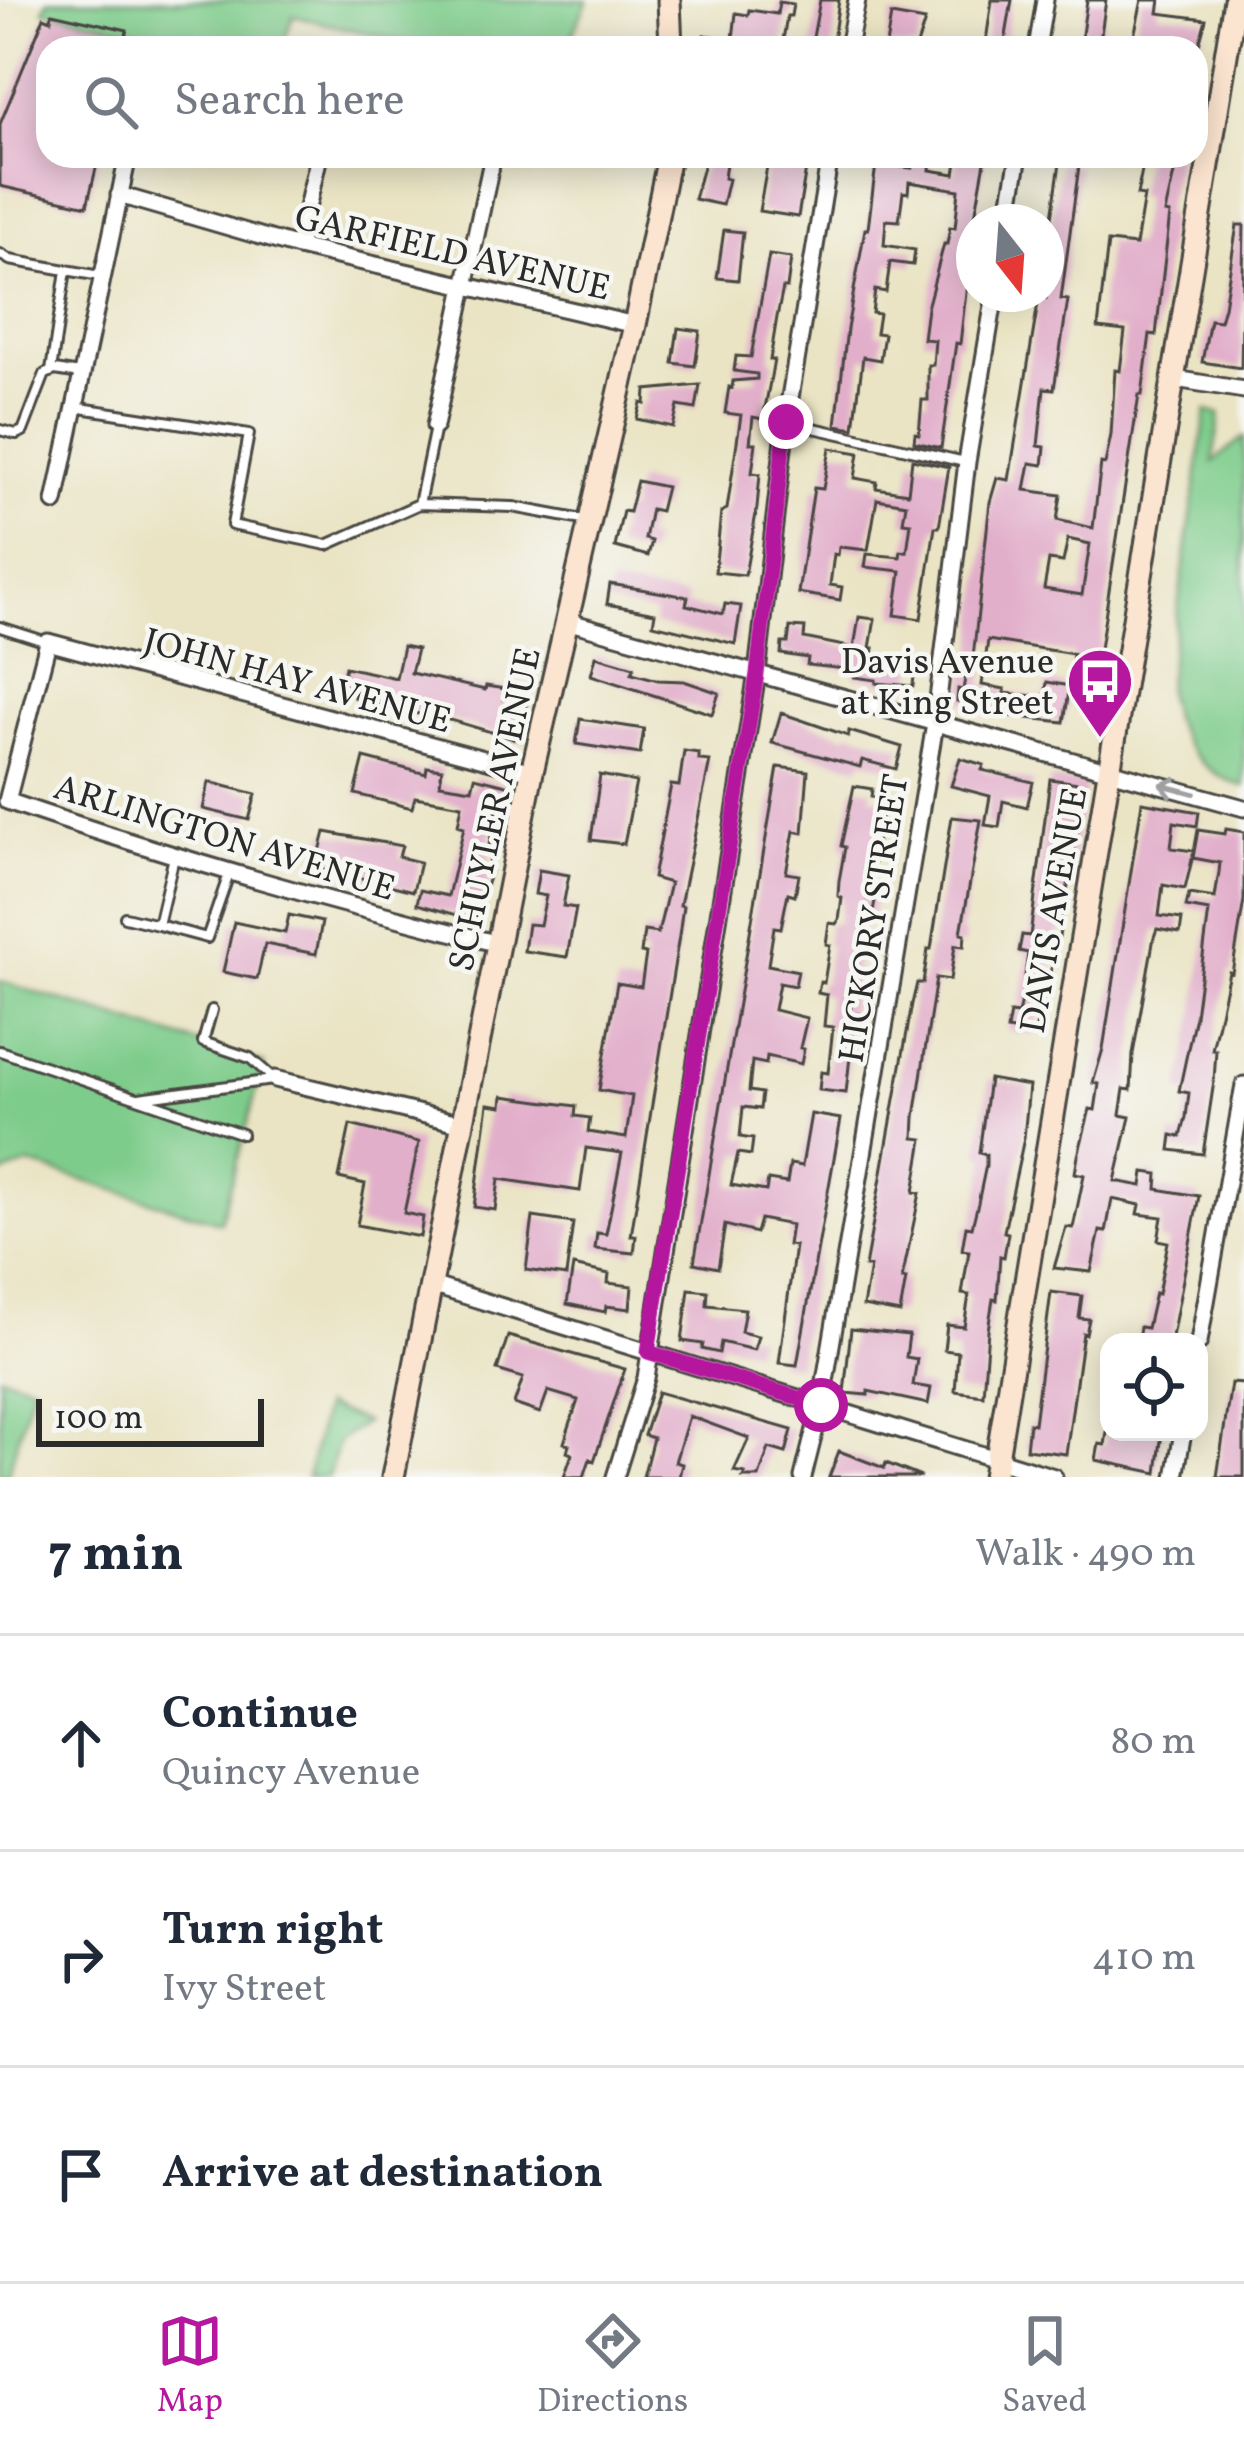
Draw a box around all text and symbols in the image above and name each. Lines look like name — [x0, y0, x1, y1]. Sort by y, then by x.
search box — [36, 36, 1208, 168]
icon: search — [78, 69, 144, 135]
text: Search here — [174, 71, 405, 134]
street label: GARFIELD AVENUE — [289, 194, 615, 316]
north arrow — [956, 204, 1064, 312]
route end — [759, 395, 813, 449]
street label: JOHN HAY AVENUE — [138, 618, 456, 748]
place label: Davis Avenue at King Street — [840, 639, 1054, 730]
street label: SCHUYLER AVENUE — [438, 643, 556, 976]
bus stop icon: Davis Avenue at King Street — [1065, 646, 1135, 740]
street label: ARLINGTON AVENUE — [47, 764, 401, 916]
street label: HICKORY STREET — [828, 771, 923, 1066]
one-way arrow — [1159, 777, 1197, 799]
street label: DAVIS AVENUE — [1010, 784, 1102, 1038]
map controls — [1100, 1333, 1208, 1441]
button: locate — [1100, 1333, 1208, 1441]
route start — [794, 1378, 848, 1432]
scale bar — [36, 1393, 264, 1446]
text: 100 m — [54, 1397, 143, 1443]
text: 7 min — [48, 1520, 184, 1591]
text: Walk · 490 m — [975, 1528, 1196, 1582]
text: Continue — [162, 1684, 358, 1747]
icon: ahead — [48, 1710, 114, 1776]
text: 80 m — [1110, 1716, 1196, 1770]
text: Quincy Avenue — [162, 1747, 420, 1801]
text: Turn right — [162, 1900, 383, 1963]
icon: right — [48, 1926, 114, 1992]
text: 410 m — [1092, 1932, 1196, 1986]
text: Ivy Street — [162, 1963, 326, 2017]
icon: arrive — [48, 2142, 114, 2208]
text: Arrive at destination — [162, 2143, 603, 2206]
tab: Map — [157, 2308, 223, 2426]
tab: Directions — [537, 2308, 688, 2426]
tab: Saved — [1002, 2308, 1087, 2426]

